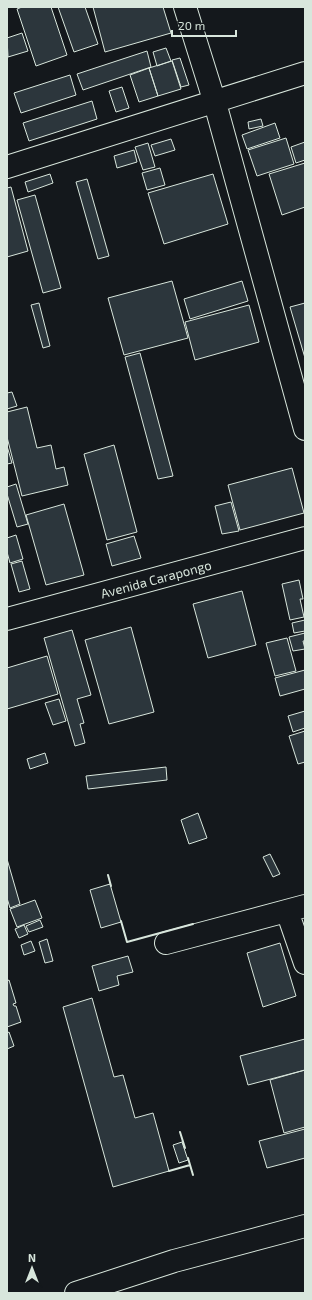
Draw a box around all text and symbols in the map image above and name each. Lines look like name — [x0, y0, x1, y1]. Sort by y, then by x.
scale bar — [172, 12, 236, 38]
text: 20 m — [178, 18, 205, 32]
street label: Avenida Carapongo — [99, 557, 213, 601]
north arrow — [12, 1248, 52, 1288]
text: N — [28, 1251, 36, 1264]

